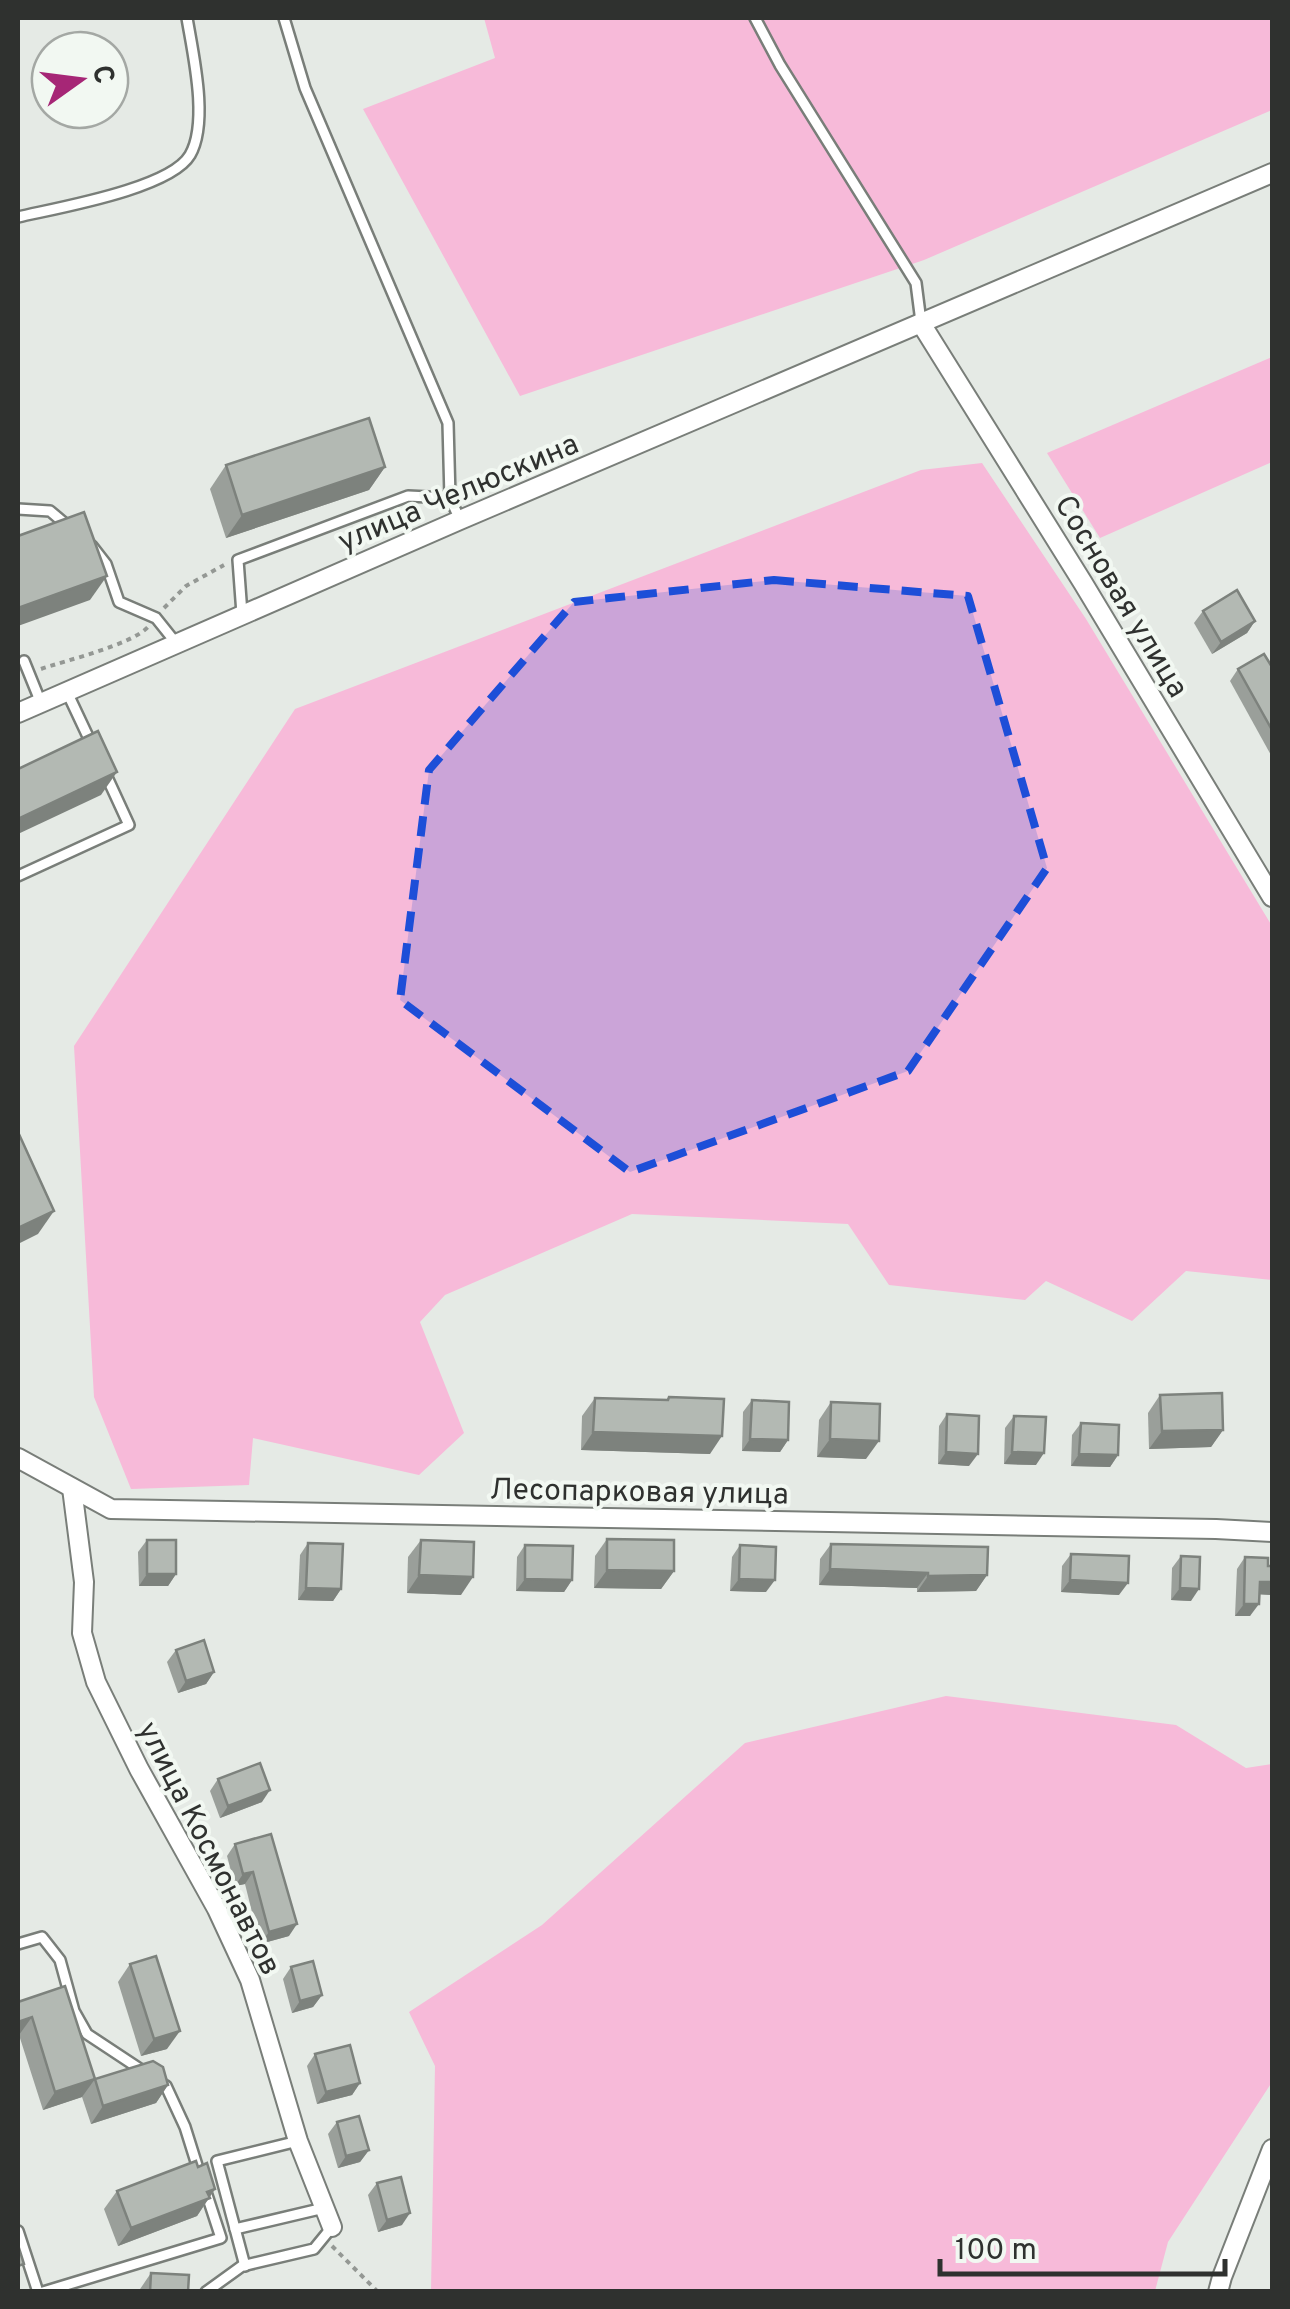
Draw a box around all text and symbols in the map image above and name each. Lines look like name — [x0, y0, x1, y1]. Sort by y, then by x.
north arrow — [30, 30, 130, 130]
text: С — [82, 62, 121, 88]
street label: улица Челюскина — [333, 427, 585, 562]
street label: Сосновая улица — [1045, 489, 1195, 705]
street label: Лесопарковая улица — [489, 1472, 789, 1515]
street label: улица Космонавтов — [128, 1716, 288, 1982]
scale bar — [940, 2214, 1225, 2276]
text: 100 m — [955, 2233, 1037, 2270]

